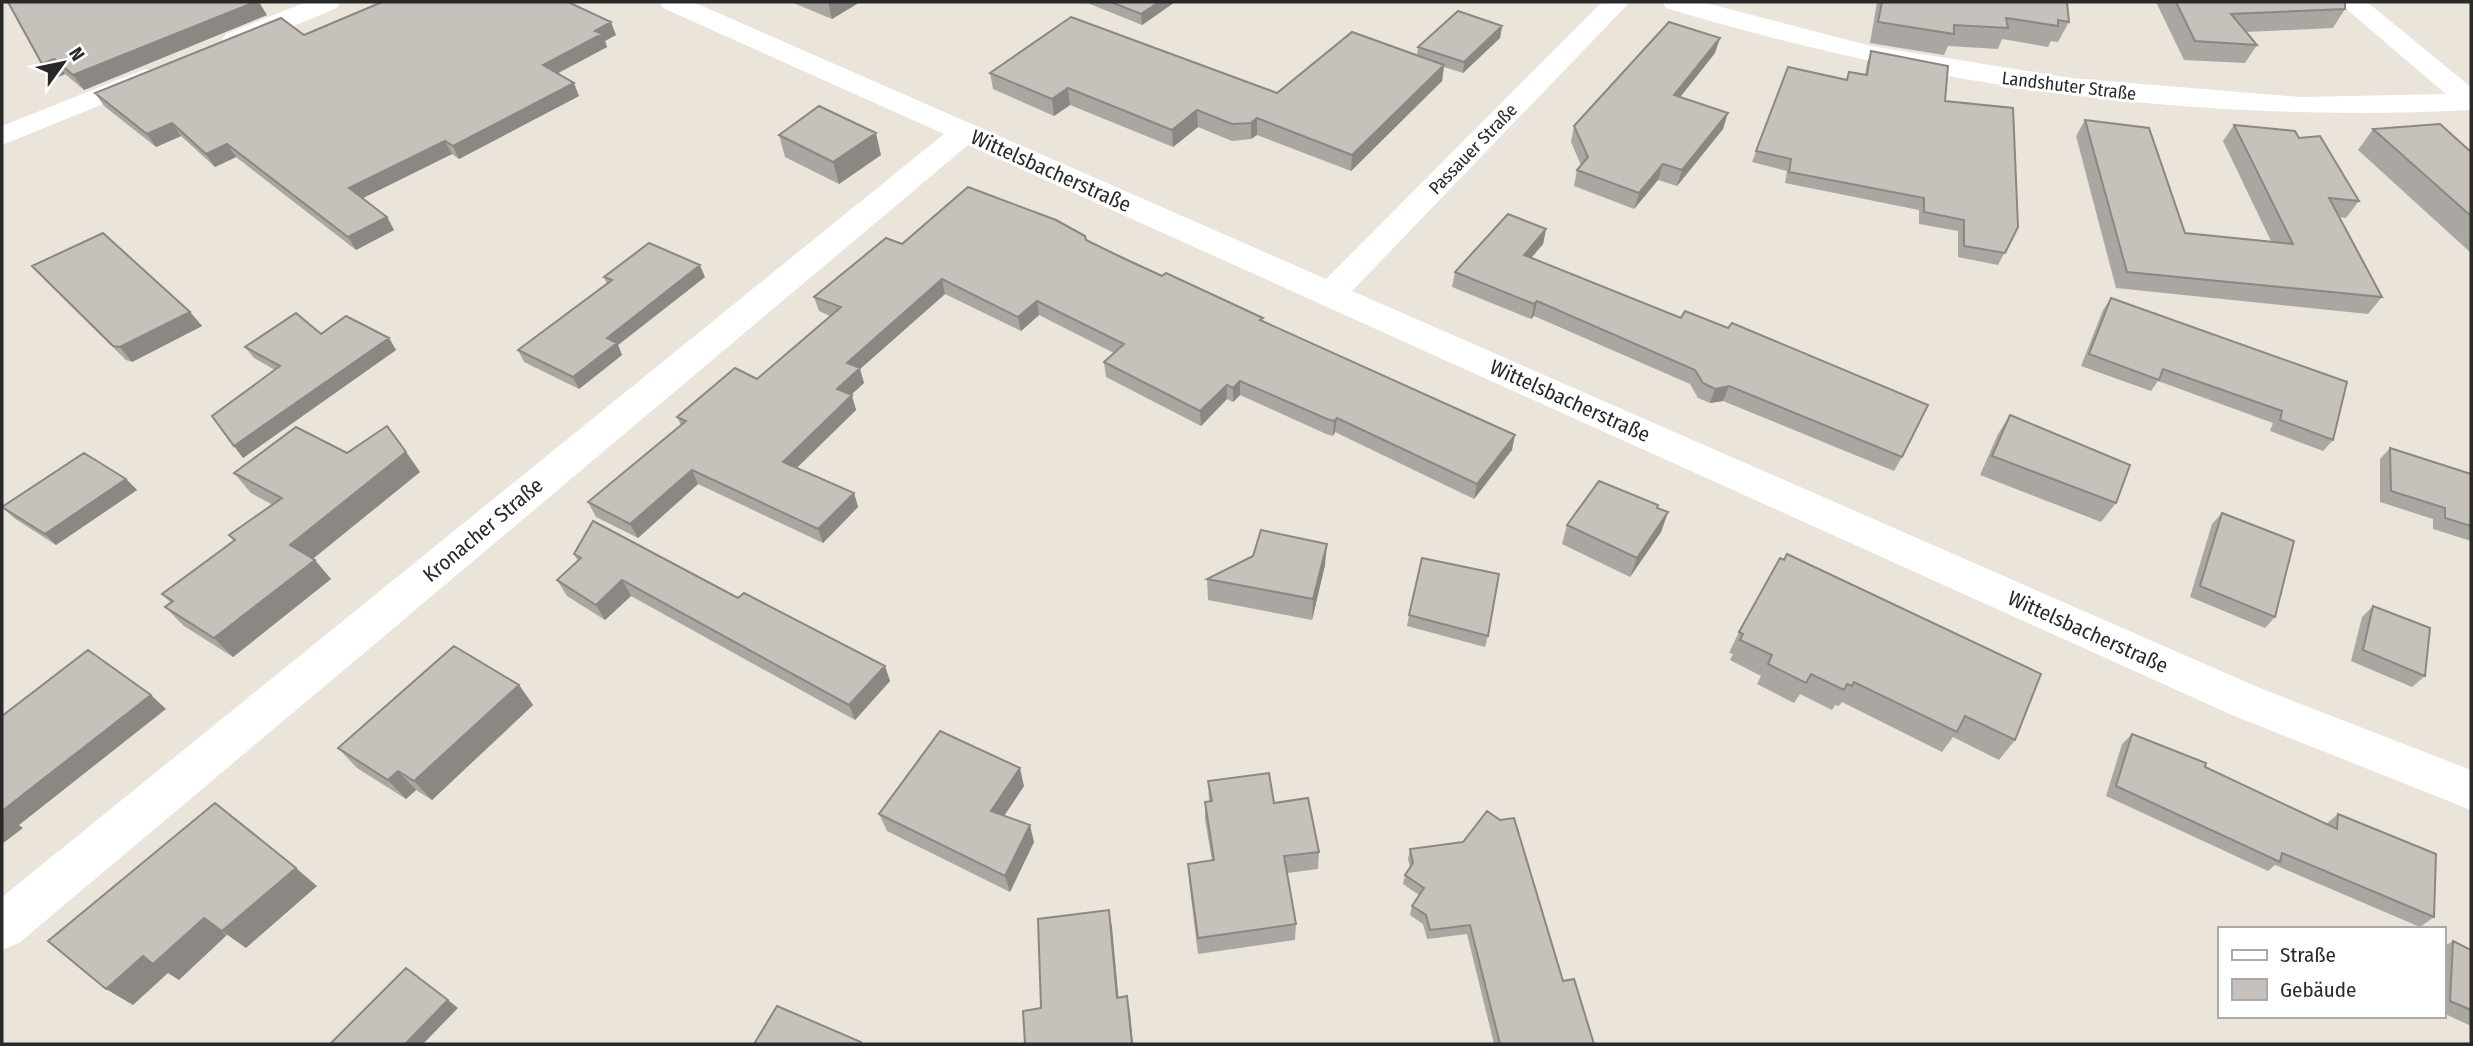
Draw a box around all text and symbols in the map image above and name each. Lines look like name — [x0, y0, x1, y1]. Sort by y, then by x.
north arrow — [28, 28, 98, 98]
text: N — [64, 43, 90, 65]
street label: Landshuter Straße — [2001, 67, 2138, 105]
street label: Passauer Straße — [1424, 99, 1522, 199]
street label: Wittelsbacherstraße — [967, 124, 1135, 218]
street label: Wittelsbacherstraße — [1486, 354, 1654, 448]
street label: Kronacher Straße — [418, 472, 548, 588]
street label: Wittelsbacherstraße — [2004, 585, 2172, 679]
legend — [2218, 927, 2445, 1018]
text: Straße — [2280, 942, 2336, 968]
text: Gebäude — [2280, 977, 2356, 1003]

